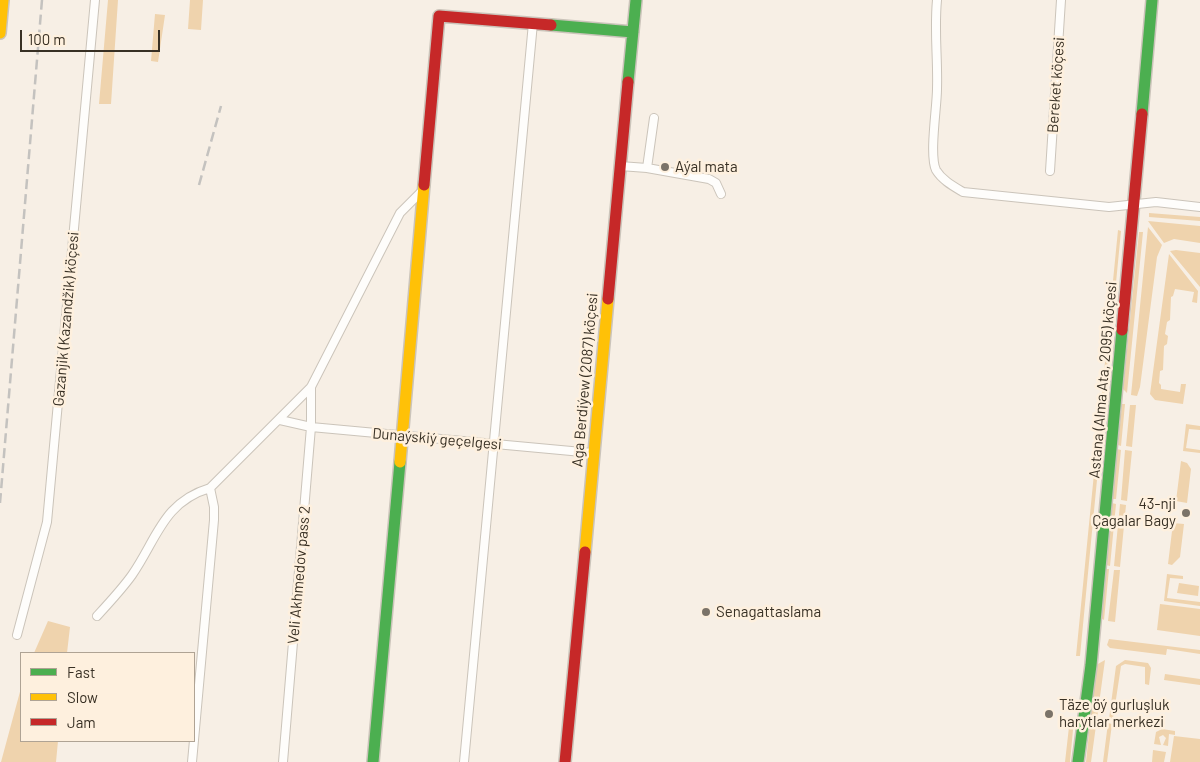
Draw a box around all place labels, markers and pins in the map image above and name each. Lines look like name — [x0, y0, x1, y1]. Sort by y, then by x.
place label: Aýal mata — [675, 158, 738, 176]
marker: Aýal mata — [659, 161, 671, 173]
place label: 43-nji Çagalar Bagy — [1092, 495, 1176, 530]
marker: 43-nji Çagalar Bagy — [1180, 507, 1192, 519]
place label: Senagattaslama — [716, 603, 821, 621]
marker: Senagattaslama — [700, 606, 712, 618]
place label: Täze öý gurluşluk harytlar merkezi — [1059, 696, 1170, 731]
marker: Täze öý gurluşluk harytlar merkezi — [1043, 708, 1055, 720]

